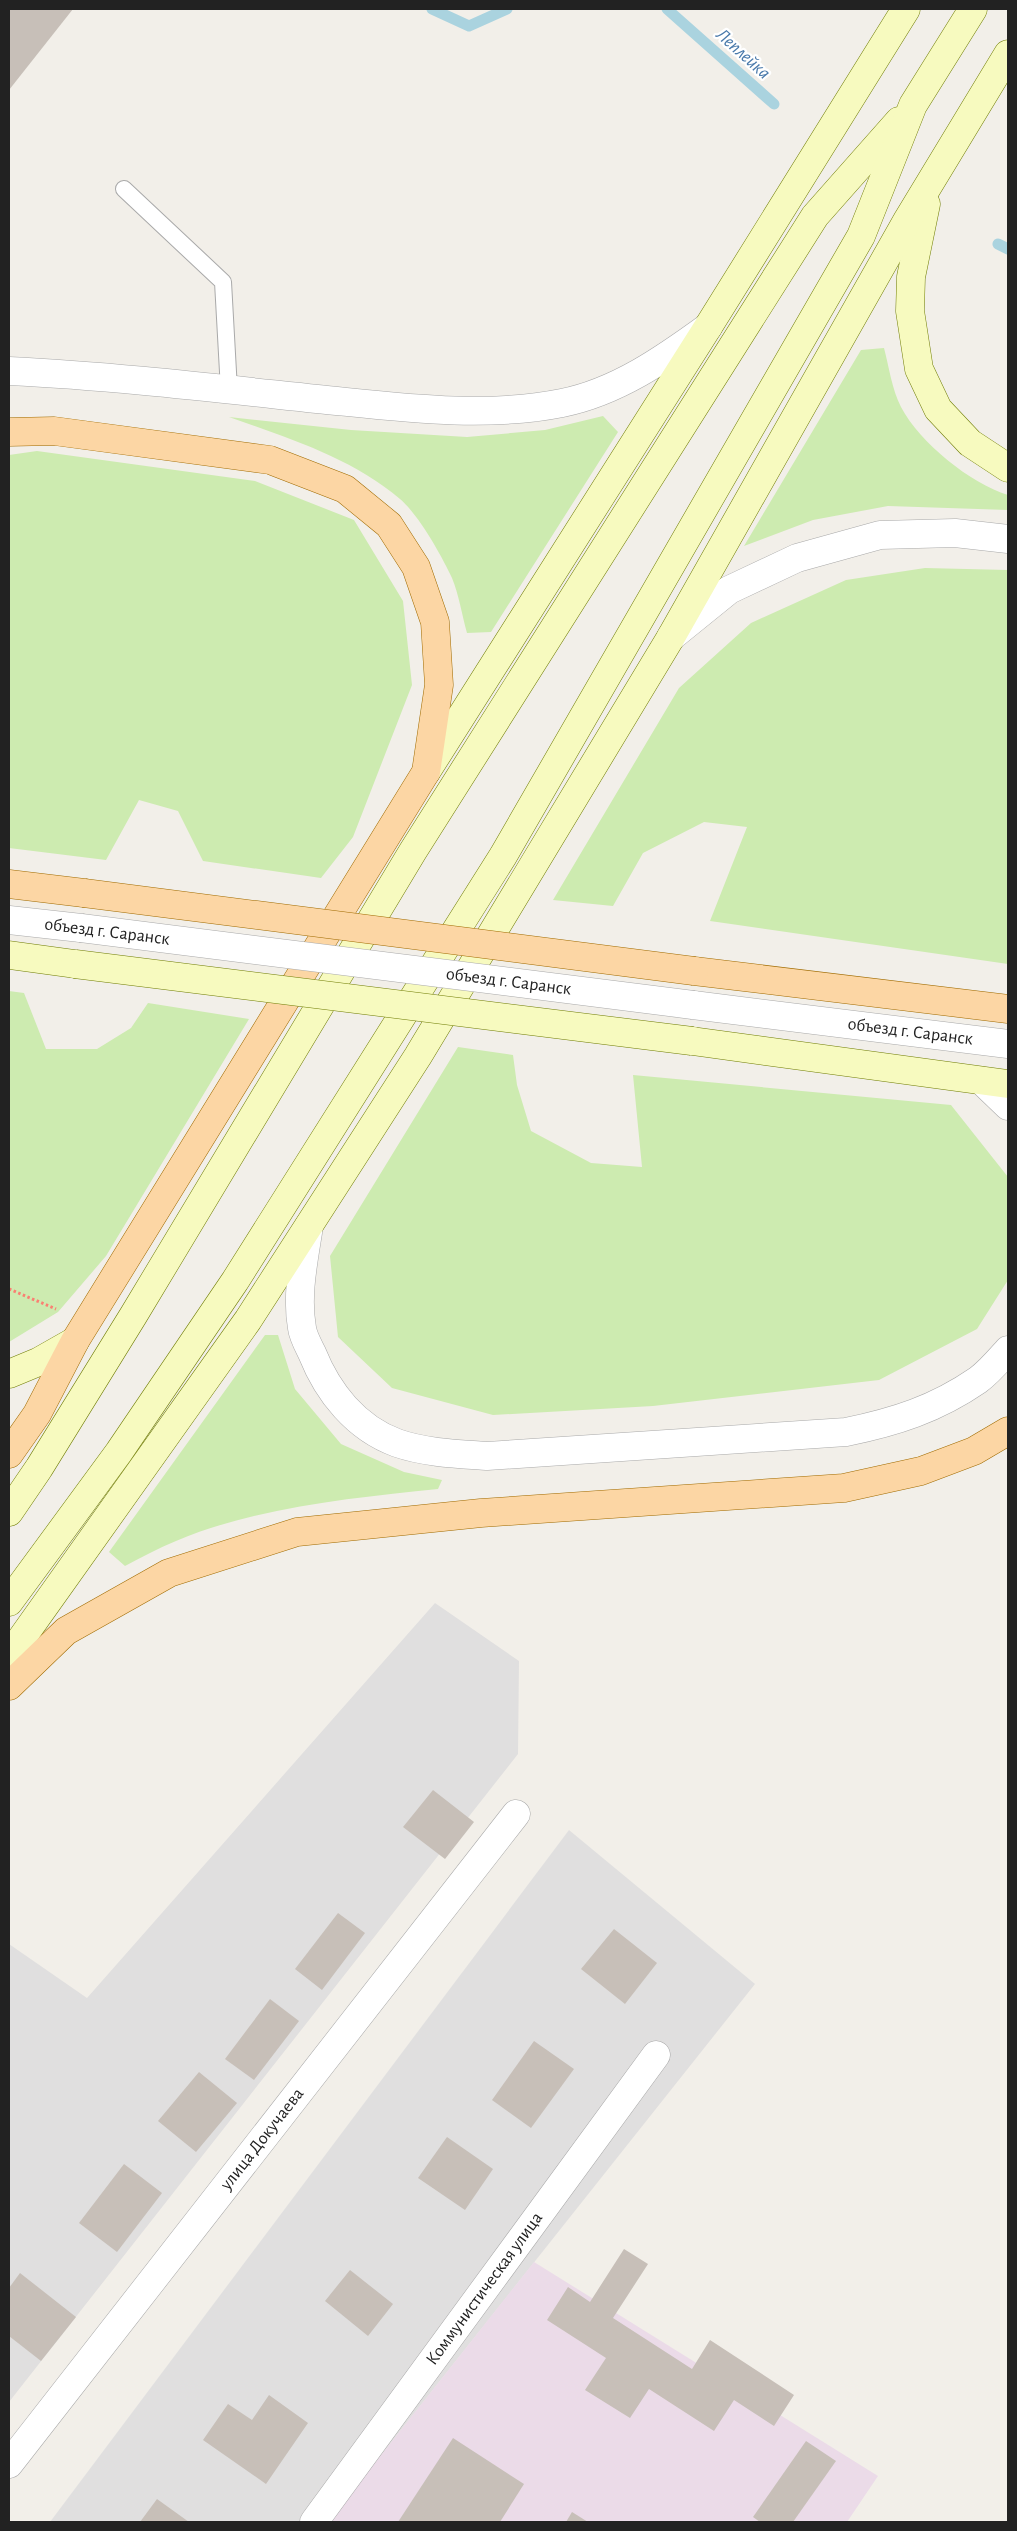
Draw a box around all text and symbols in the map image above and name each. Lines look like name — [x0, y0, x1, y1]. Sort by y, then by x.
water label: Леплейка — [711, 24, 774, 83]
street label: объезд г. Саранск — [43, 914, 171, 949]
street label: объезд г. Саранск — [445, 965, 573, 999]
street label: объезд г. Саранск — [847, 1015, 975, 1049]
street label: улица Докучаева — [217, 2085, 307, 2194]
street label: Коммунистическая улица — [423, 2209, 546, 2369]

